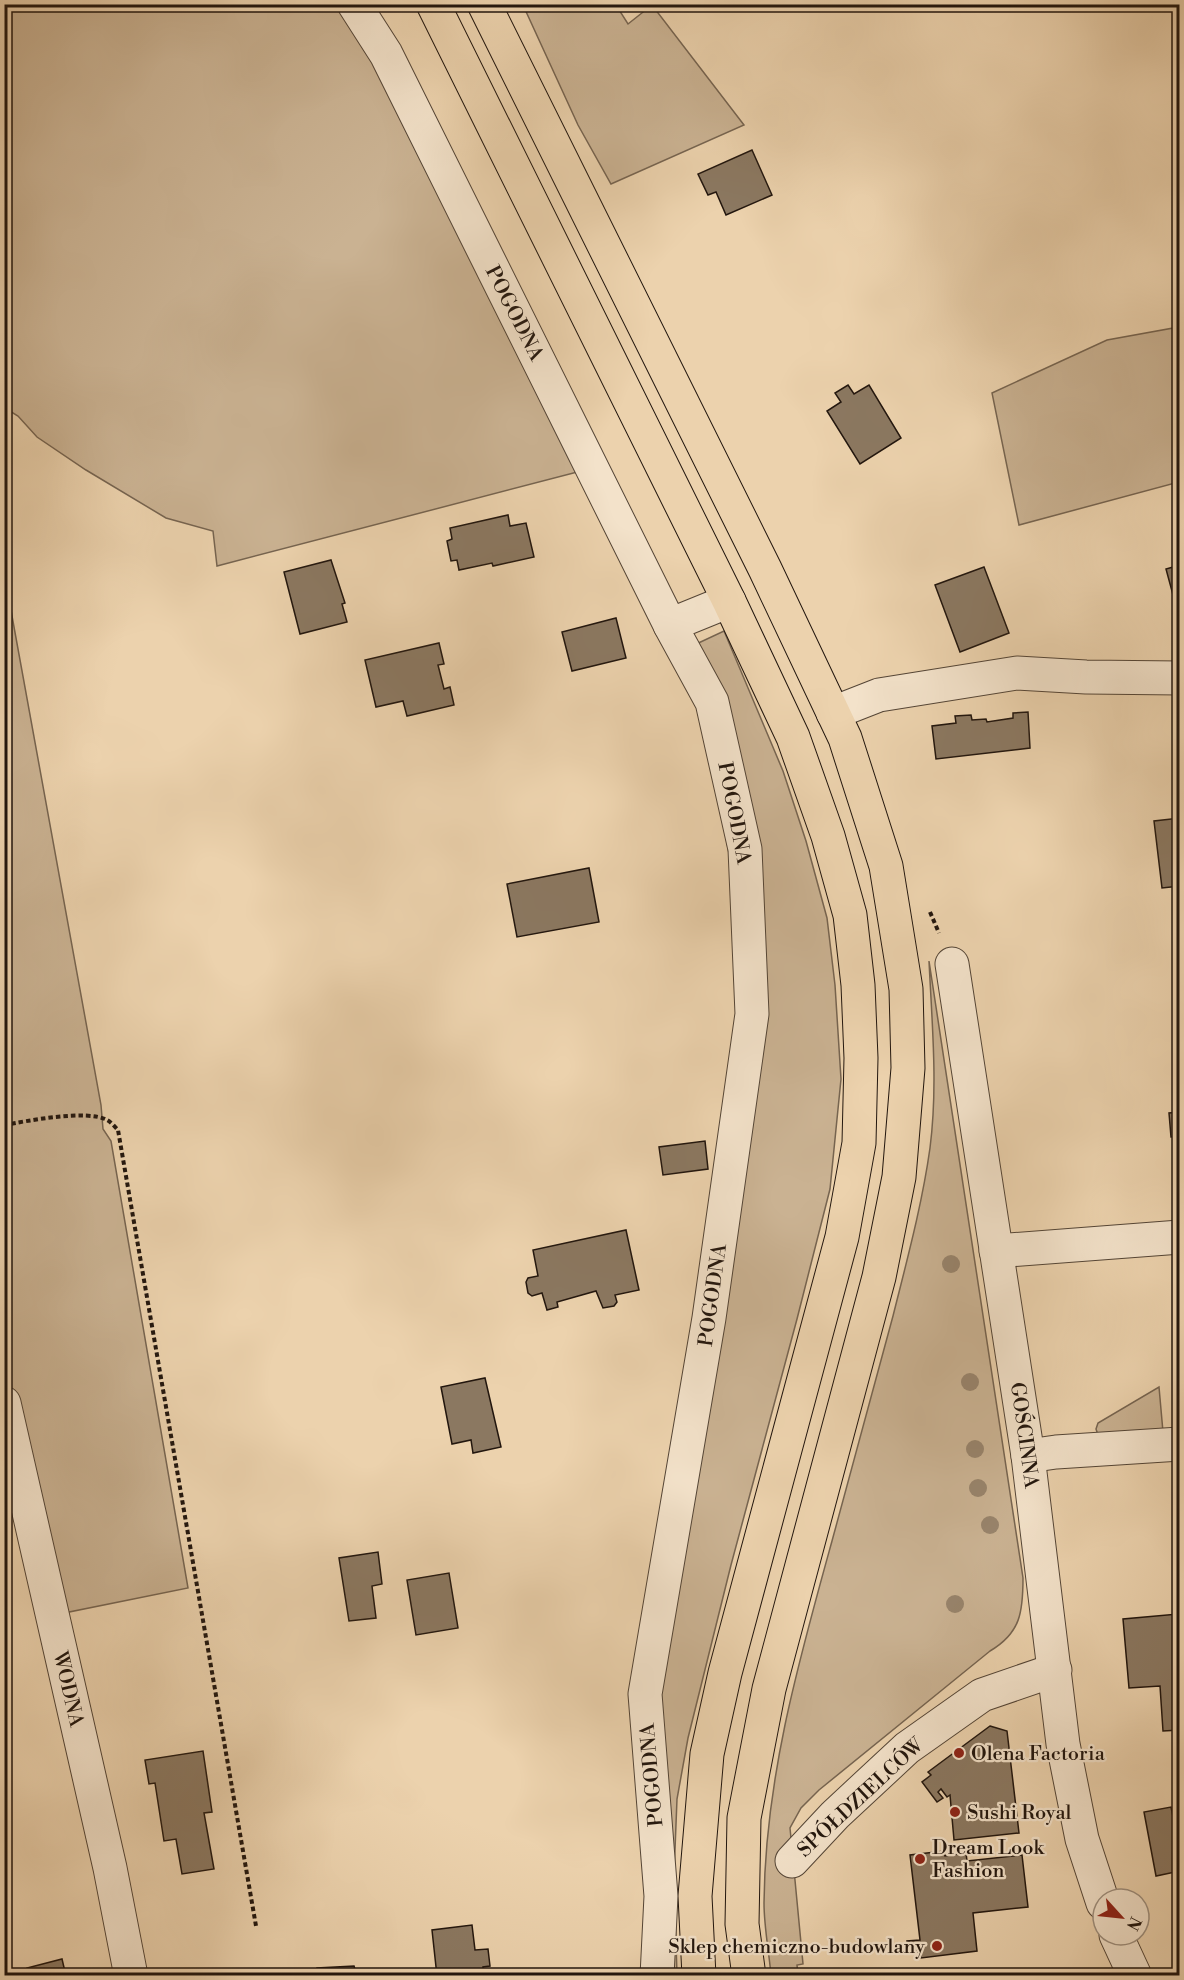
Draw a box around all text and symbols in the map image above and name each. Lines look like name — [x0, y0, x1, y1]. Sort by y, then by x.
street label: POGODNA — [479, 262, 549, 367]
street label: POGODNA — [711, 760, 756, 868]
street label: POGODNA — [694, 1241, 733, 1348]
street label: GOŚCINNA — [1004, 1381, 1044, 1491]
street label: WODNA — [47, 1648, 89, 1731]
street label: POGODNA — [635, 1721, 669, 1827]
street label: SPÓŁDZIELCÓW — [792, 1732, 930, 1863]
place label: Olena Factoria — [971, 1742, 1106, 1767]
marker: Olena Factoria — [952, 1746, 966, 1760]
place label: Sushi Royal — [967, 1801, 1072, 1826]
marker: Sushi Royal — [948, 1805, 962, 1819]
place label: Dream Look Fashion — [932, 1836, 1046, 1884]
marker: Dream Look Fashion — [913, 1852, 927, 1866]
north arrow — [1091, 1887, 1151, 1947]
text: N — [1122, 1913, 1145, 1934]
place label: Sklep chemiczno-budowlany — [668, 1935, 925, 1960]
marker: Sklep chemiczno-budowlany — [930, 1939, 944, 1953]

